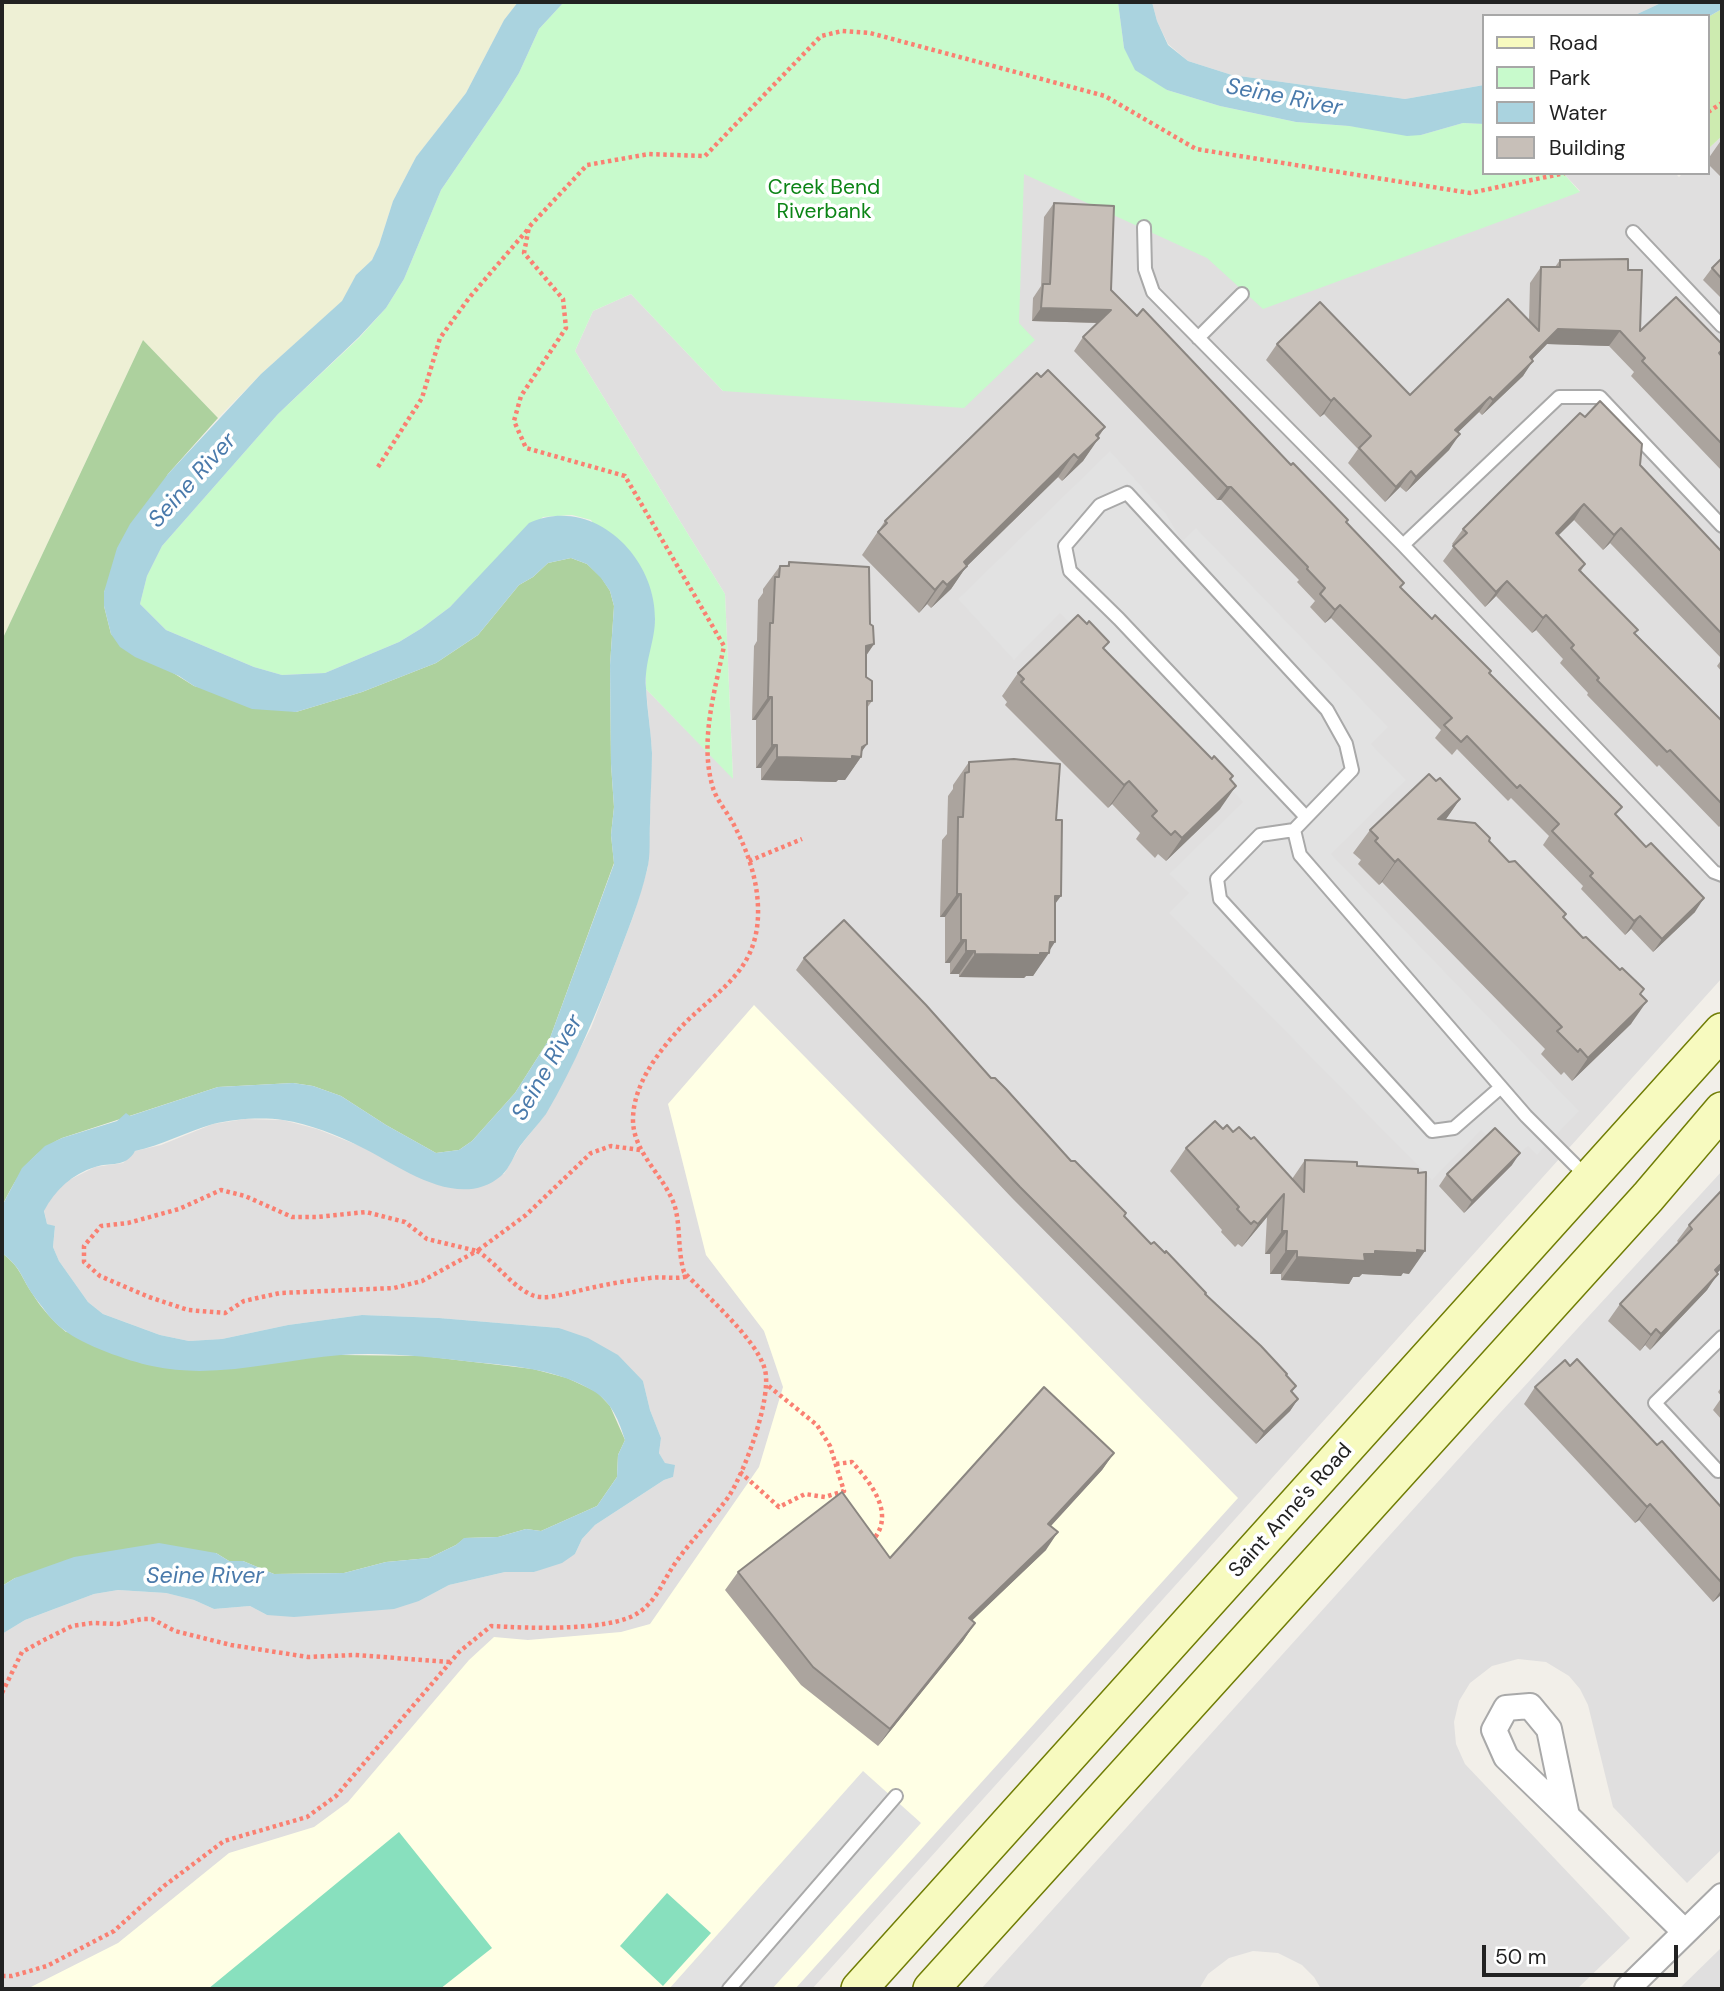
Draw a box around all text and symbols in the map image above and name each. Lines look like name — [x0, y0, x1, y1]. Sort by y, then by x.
legend — [1482, 14, 1710, 175]
text: Road — [1549, 29, 1598, 57]
text: Park — [1549, 64, 1590, 92]
water label: Seine River — [1224, 73, 1344, 123]
text: Water — [1549, 99, 1607, 127]
text: Building — [1549, 134, 1625, 162]
park label: Creek Bend Riverbank — [768, 175, 880, 225]
water label: Seine River — [143, 428, 243, 534]
water label: Seine River — [507, 1010, 589, 1126]
street label: Saint Anne's Road — [1224, 1439, 1358, 1583]
water label: Seine River — [146, 1563, 264, 1591]
scale bar — [1486, 1932, 1682, 1976]
text: 50 m — [1495, 1943, 1546, 1971]

